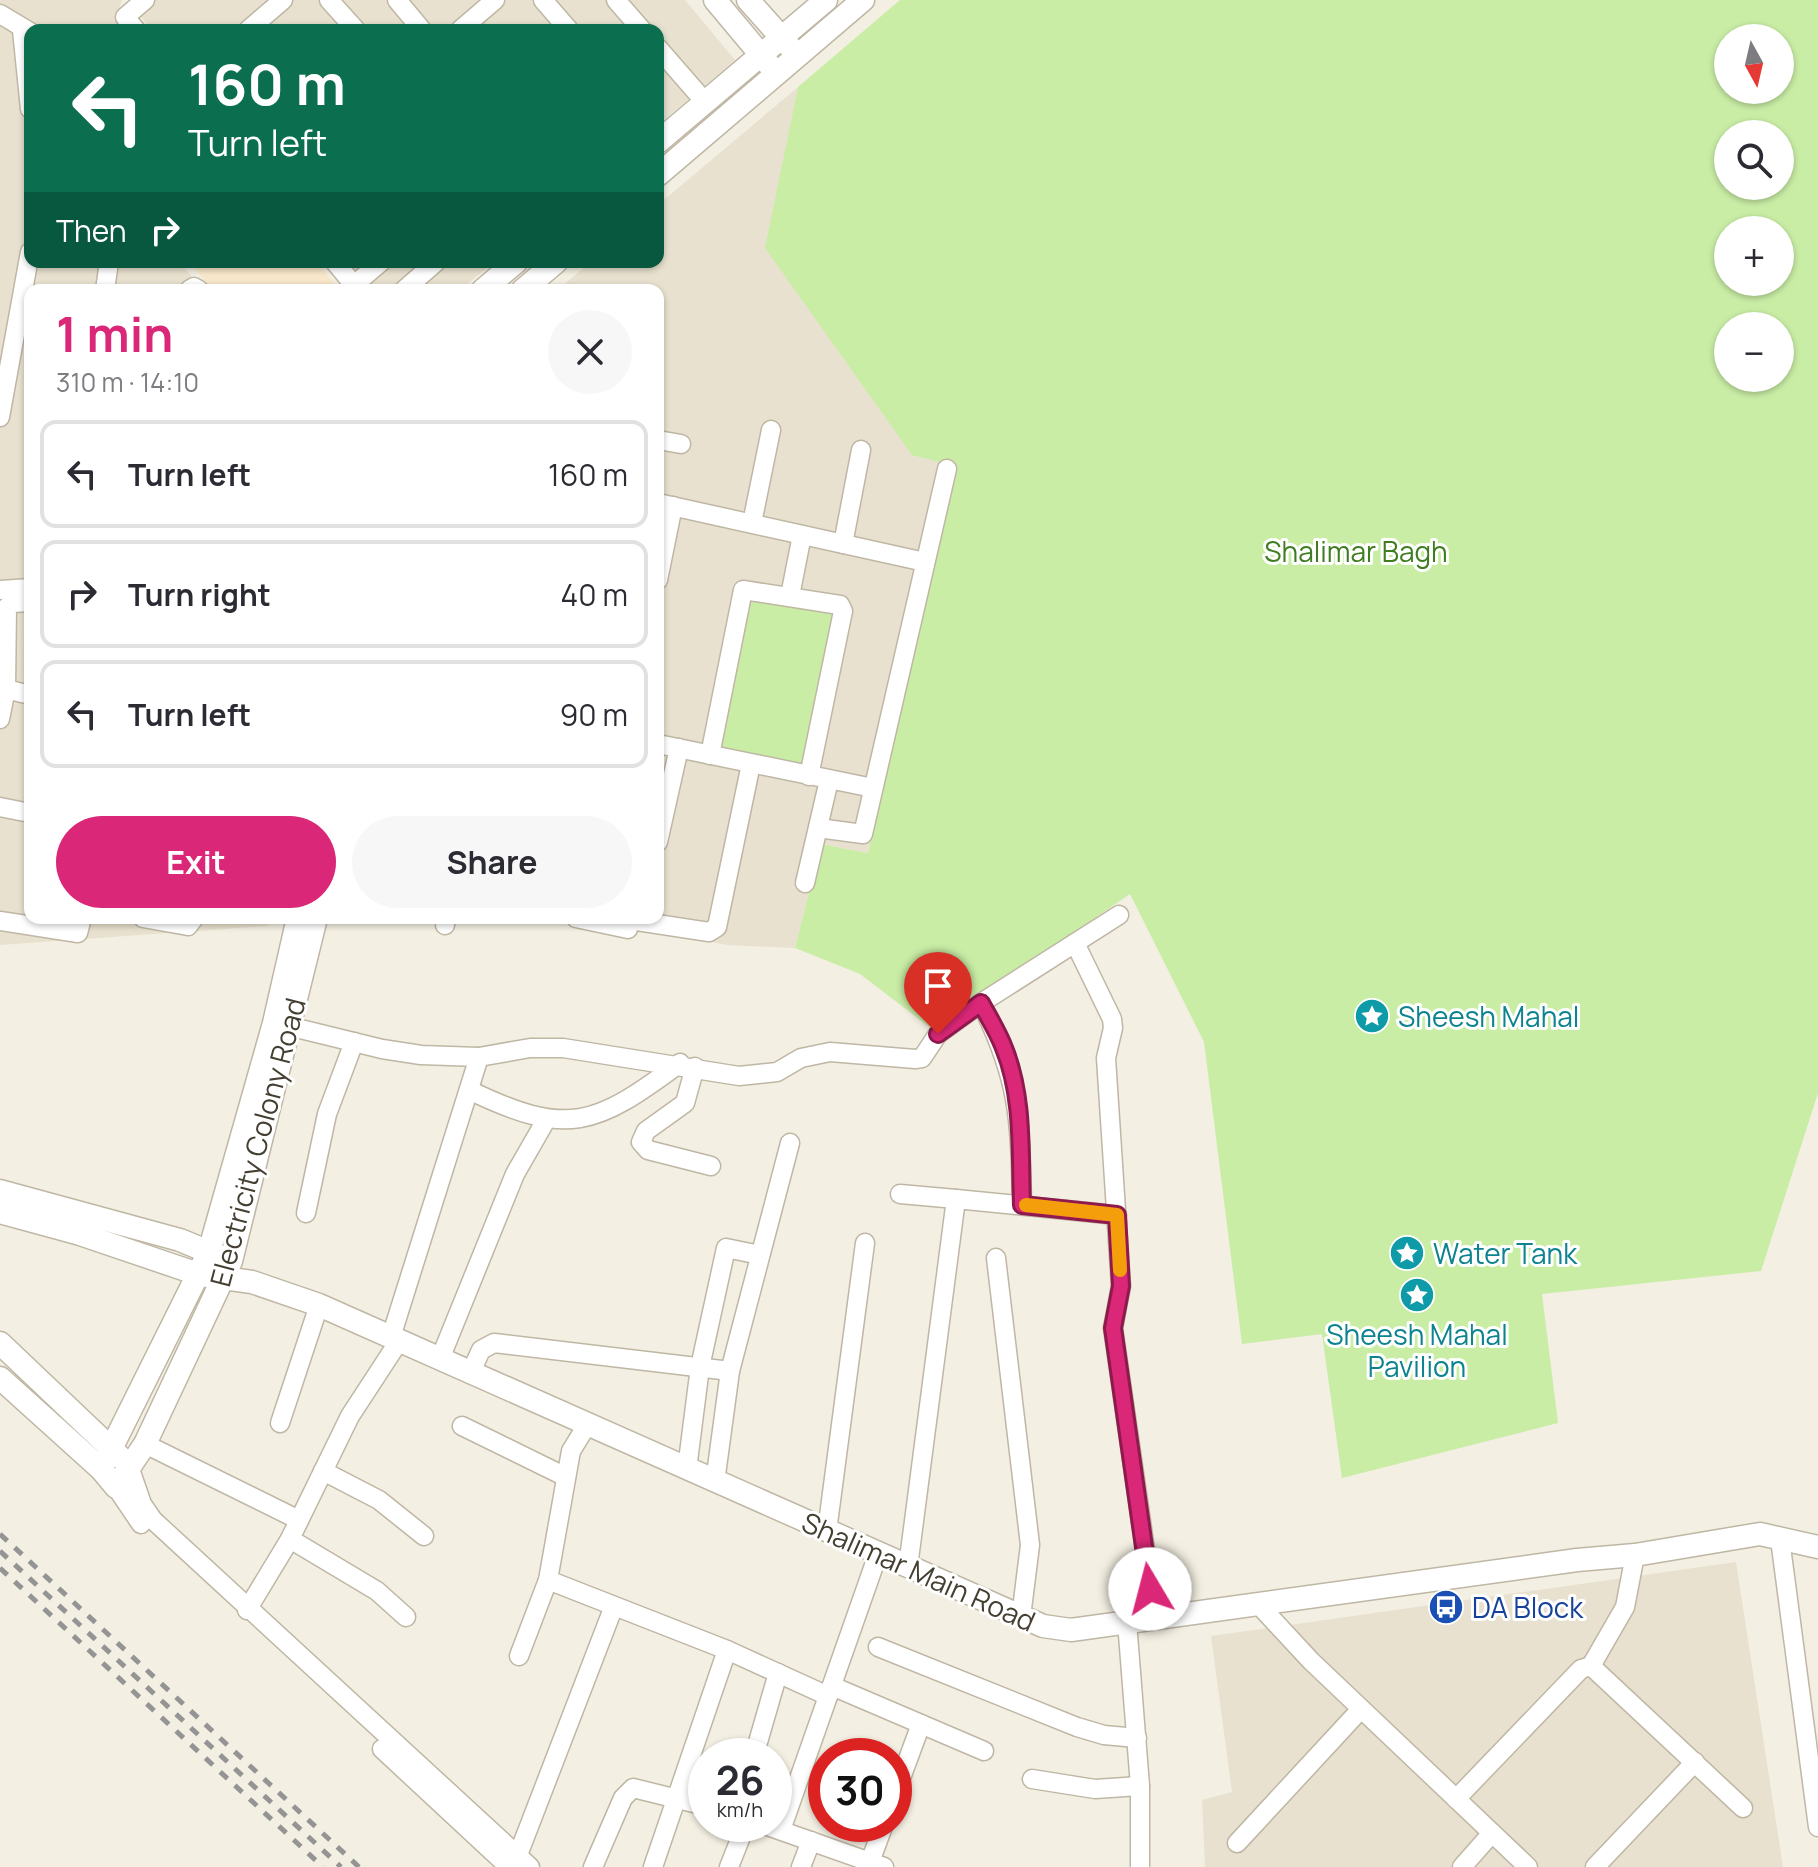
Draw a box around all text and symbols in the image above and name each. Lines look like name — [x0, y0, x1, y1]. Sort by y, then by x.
north arrow — [1714, 24, 1794, 104]
map controls — [1714, 24, 1794, 392]
text: 160 m — [188, 45, 346, 122]
icon: left — [56, 56, 160, 160]
text: Turn left — [188, 118, 327, 167]
button: search — [1714, 120, 1794, 200]
icon: right — [143, 208, 187, 252]
text: Then — [56, 210, 127, 251]
button: + — [1714, 216, 1794, 296]
text: 1 min — [56, 301, 173, 366]
button: close — [548, 310, 632, 394]
button: − — [1714, 312, 1794, 392]
text: 310 m · 14:10 — [56, 364, 199, 400]
icon: left — [60, 452, 104, 496]
text: Turn left — [128, 454, 251, 495]
text: 160 m — [548, 454, 628, 495]
park label: Shalimar Bagh — [1264, 532, 1448, 570]
icon: right — [60, 572, 104, 616]
text: Turn right — [128, 574, 271, 615]
text: 40 m — [561, 574, 628, 615]
icon: left — [60, 692, 104, 736]
text: Turn left — [128, 694, 251, 735]
text: 90 m — [560, 694, 628, 735]
button: Exit — [56, 816, 336, 908]
button: Share — [352, 816, 632, 908]
pin — [904, 952, 972, 1034]
icon: arrive — [916, 964, 960, 1008]
street label: Electricity Colony Road — [200, 993, 314, 1291]
place icon: Sheesh Mahal — [1353, 997, 1391, 1035]
place label: Sheesh Mahal — [1398, 997, 1579, 1035]
place icon: Water Tank — [1388, 1234, 1426, 1272]
place label: Water Tank — [1433, 1234, 1578, 1272]
place icon: Sheesh Mahal Pavilion — [1398, 1276, 1436, 1314]
place label: Sheesh Mahal Pavilion — [1326, 1315, 1508, 1385]
street label: Shalimar Main Road — [796, 1502, 1042, 1640]
position arrow — [1108, 1547, 1192, 1631]
bus stop icon: DA Block — [1427, 1588, 1465, 1626]
place label: DA Block — [1472, 1588, 1584, 1626]
speed limit sign: 30 — [808, 1738, 912, 1842]
text: 26 — [716, 1752, 764, 1807]
text: km/h — [717, 1796, 763, 1823]

